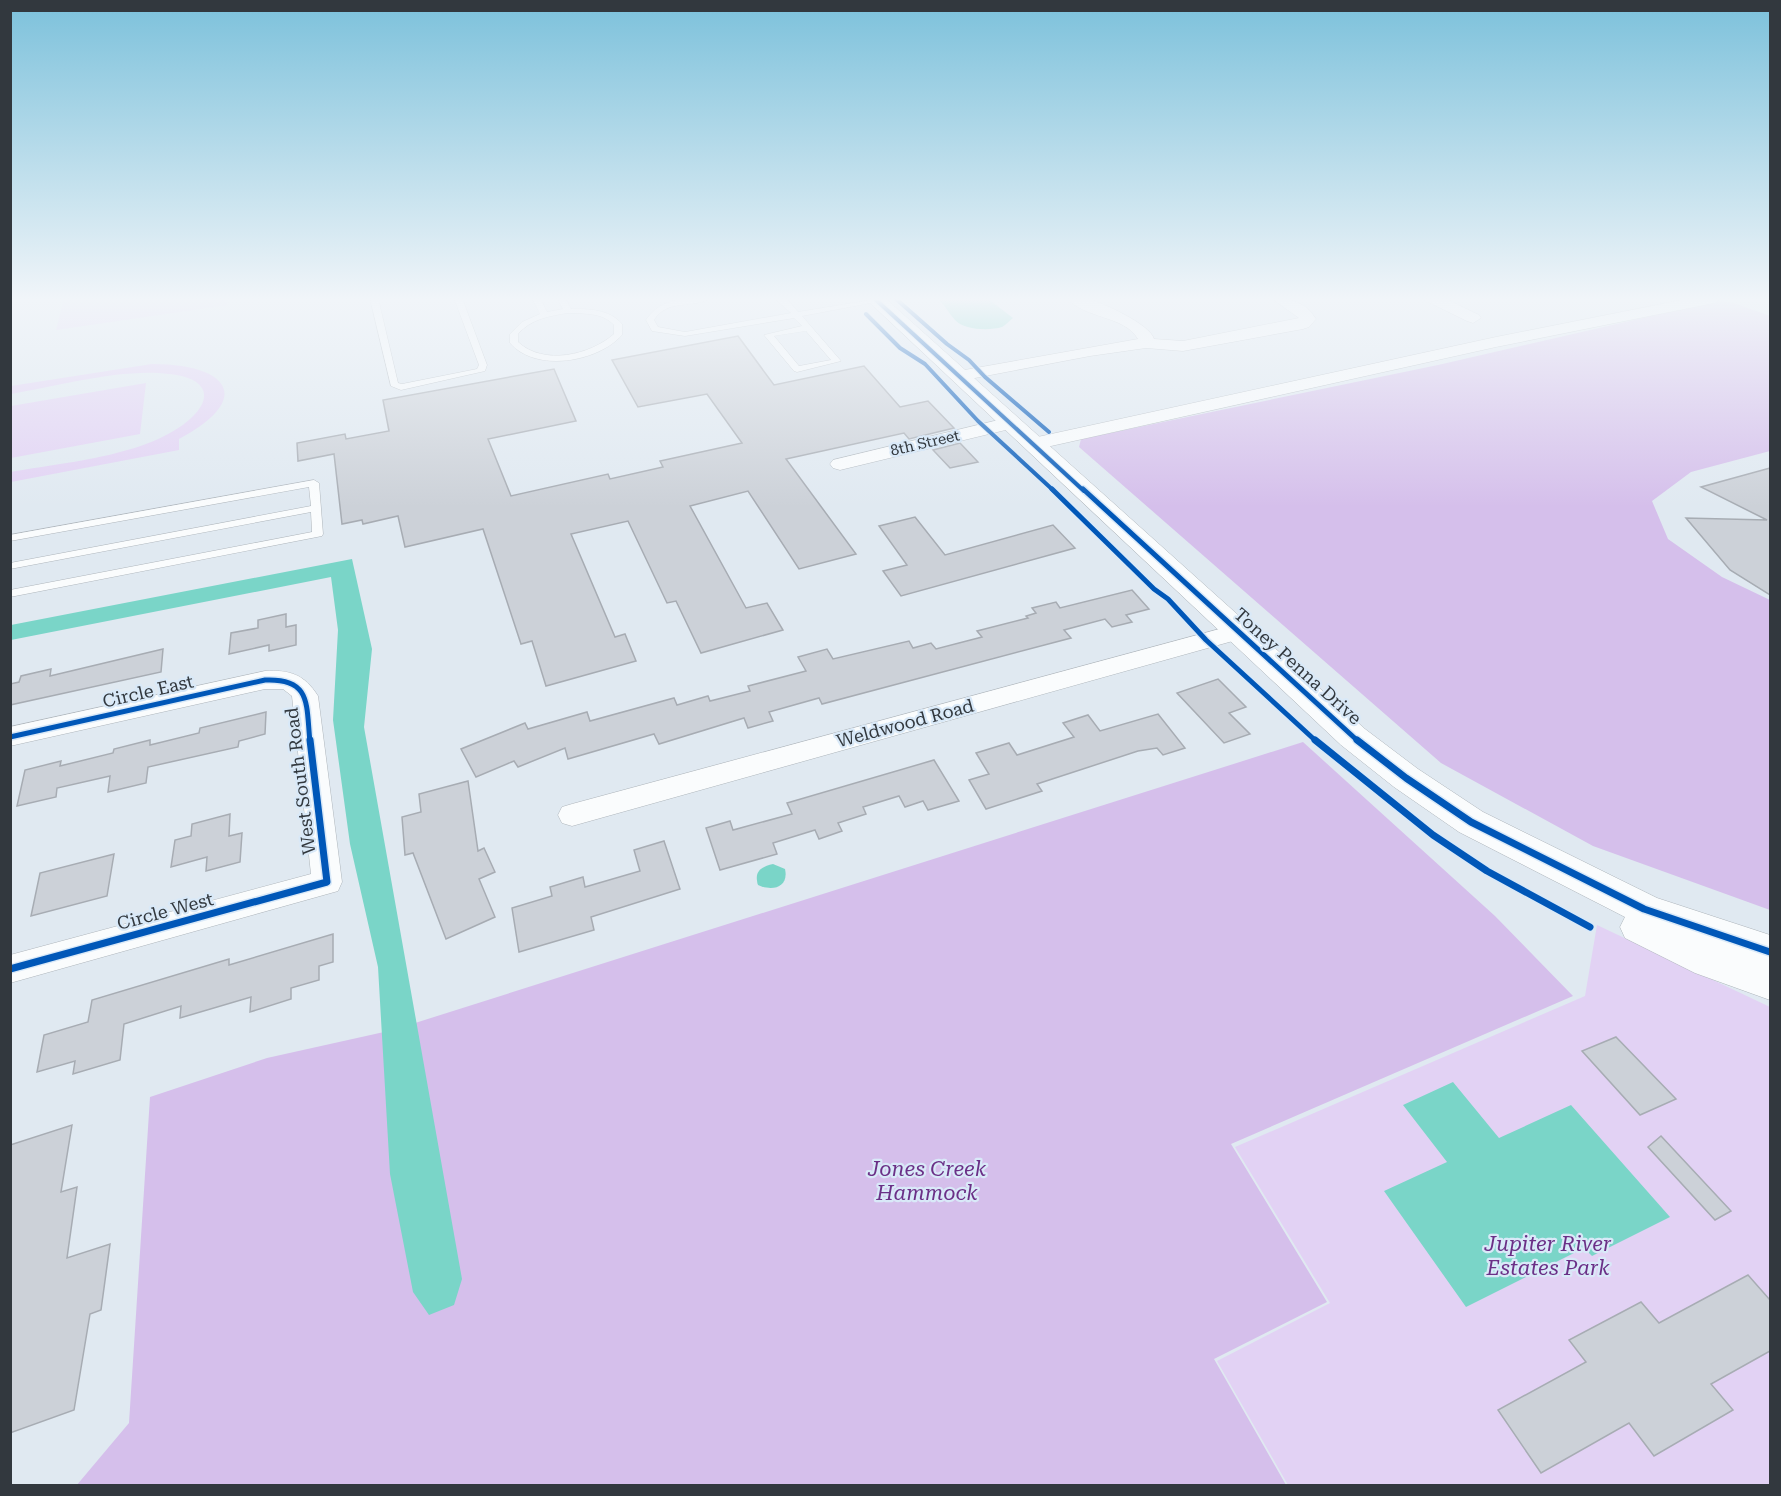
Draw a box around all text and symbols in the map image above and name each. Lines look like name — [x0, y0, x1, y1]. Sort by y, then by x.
street label: 8th Street — [889, 426, 962, 460]
street label: Toney Penna Drive — [1230, 603, 1366, 729]
street label: Circle East — [100, 670, 196, 712]
street label: Weldwood Road — [834, 694, 976, 751]
street label: West South Road — [280, 706, 319, 856]
street label: Circle West — [115, 888, 216, 934]
park label: Jones Creek Hammock — [867, 1157, 987, 1205]
park label: Jupiter River Estates Park — [1483, 1232, 1612, 1280]

